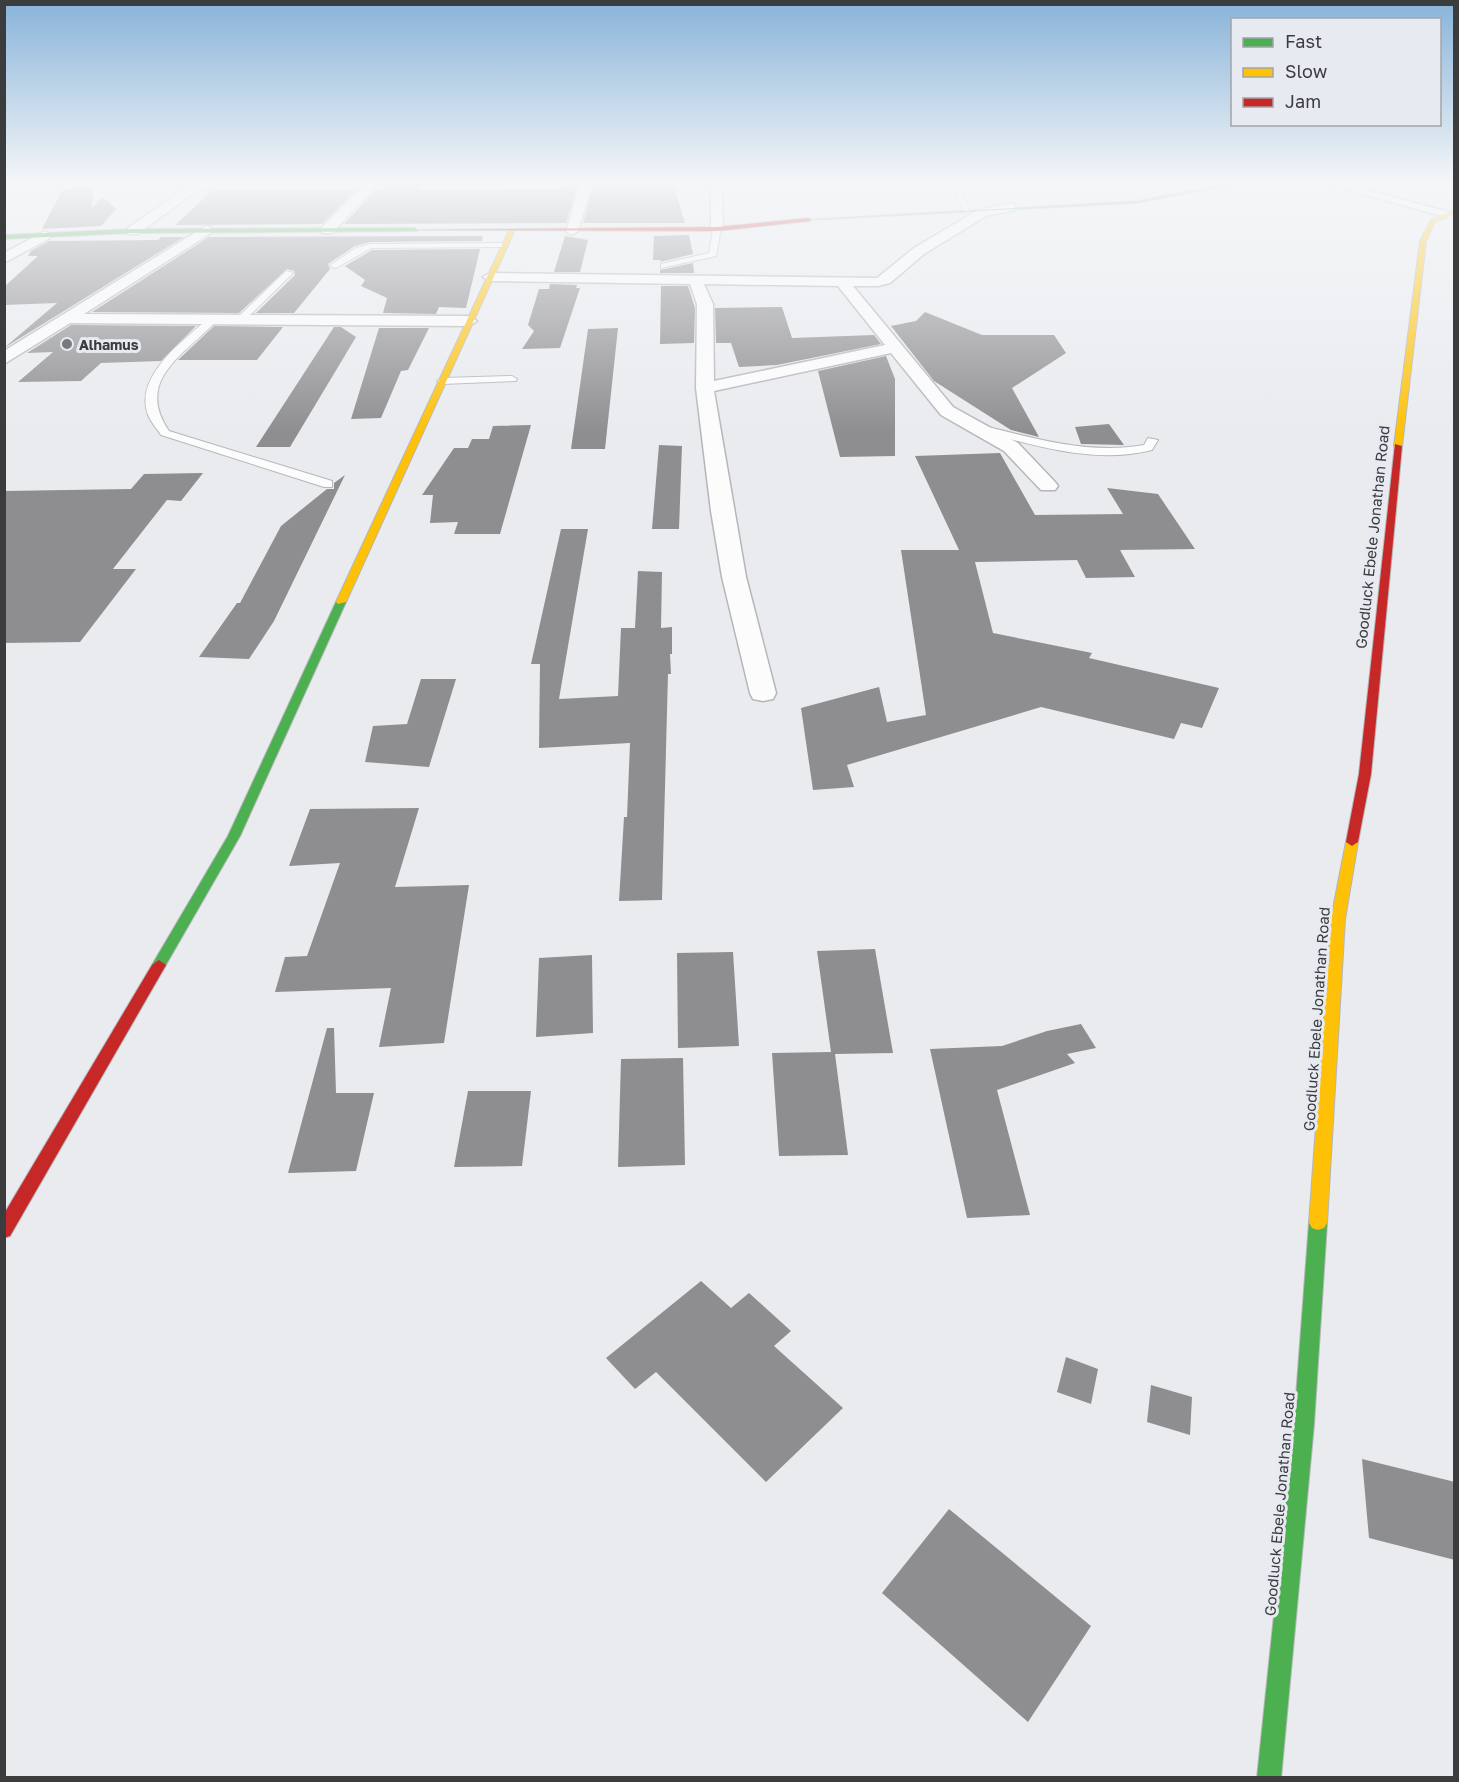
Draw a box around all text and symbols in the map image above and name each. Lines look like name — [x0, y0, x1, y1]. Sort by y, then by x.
legend — [1231, 18, 1441, 126]
text: Fast — [1285, 30, 1322, 52]
text: Slow — [1285, 60, 1328, 82]
text: Jam — [1285, 90, 1321, 112]
place label: Alhamus — [79, 336, 139, 353]
marker: Alhamus — [60, 337, 74, 351]
street label: Goodluck Ebele Jonathan Road — [1351, 424, 1393, 650]
street label: Goodluck Ebele Jonathan Road — [1299, 906, 1333, 1132]
street label: Goodluck Ebele Jonathan Road — [1260, 1391, 1298, 1617]

